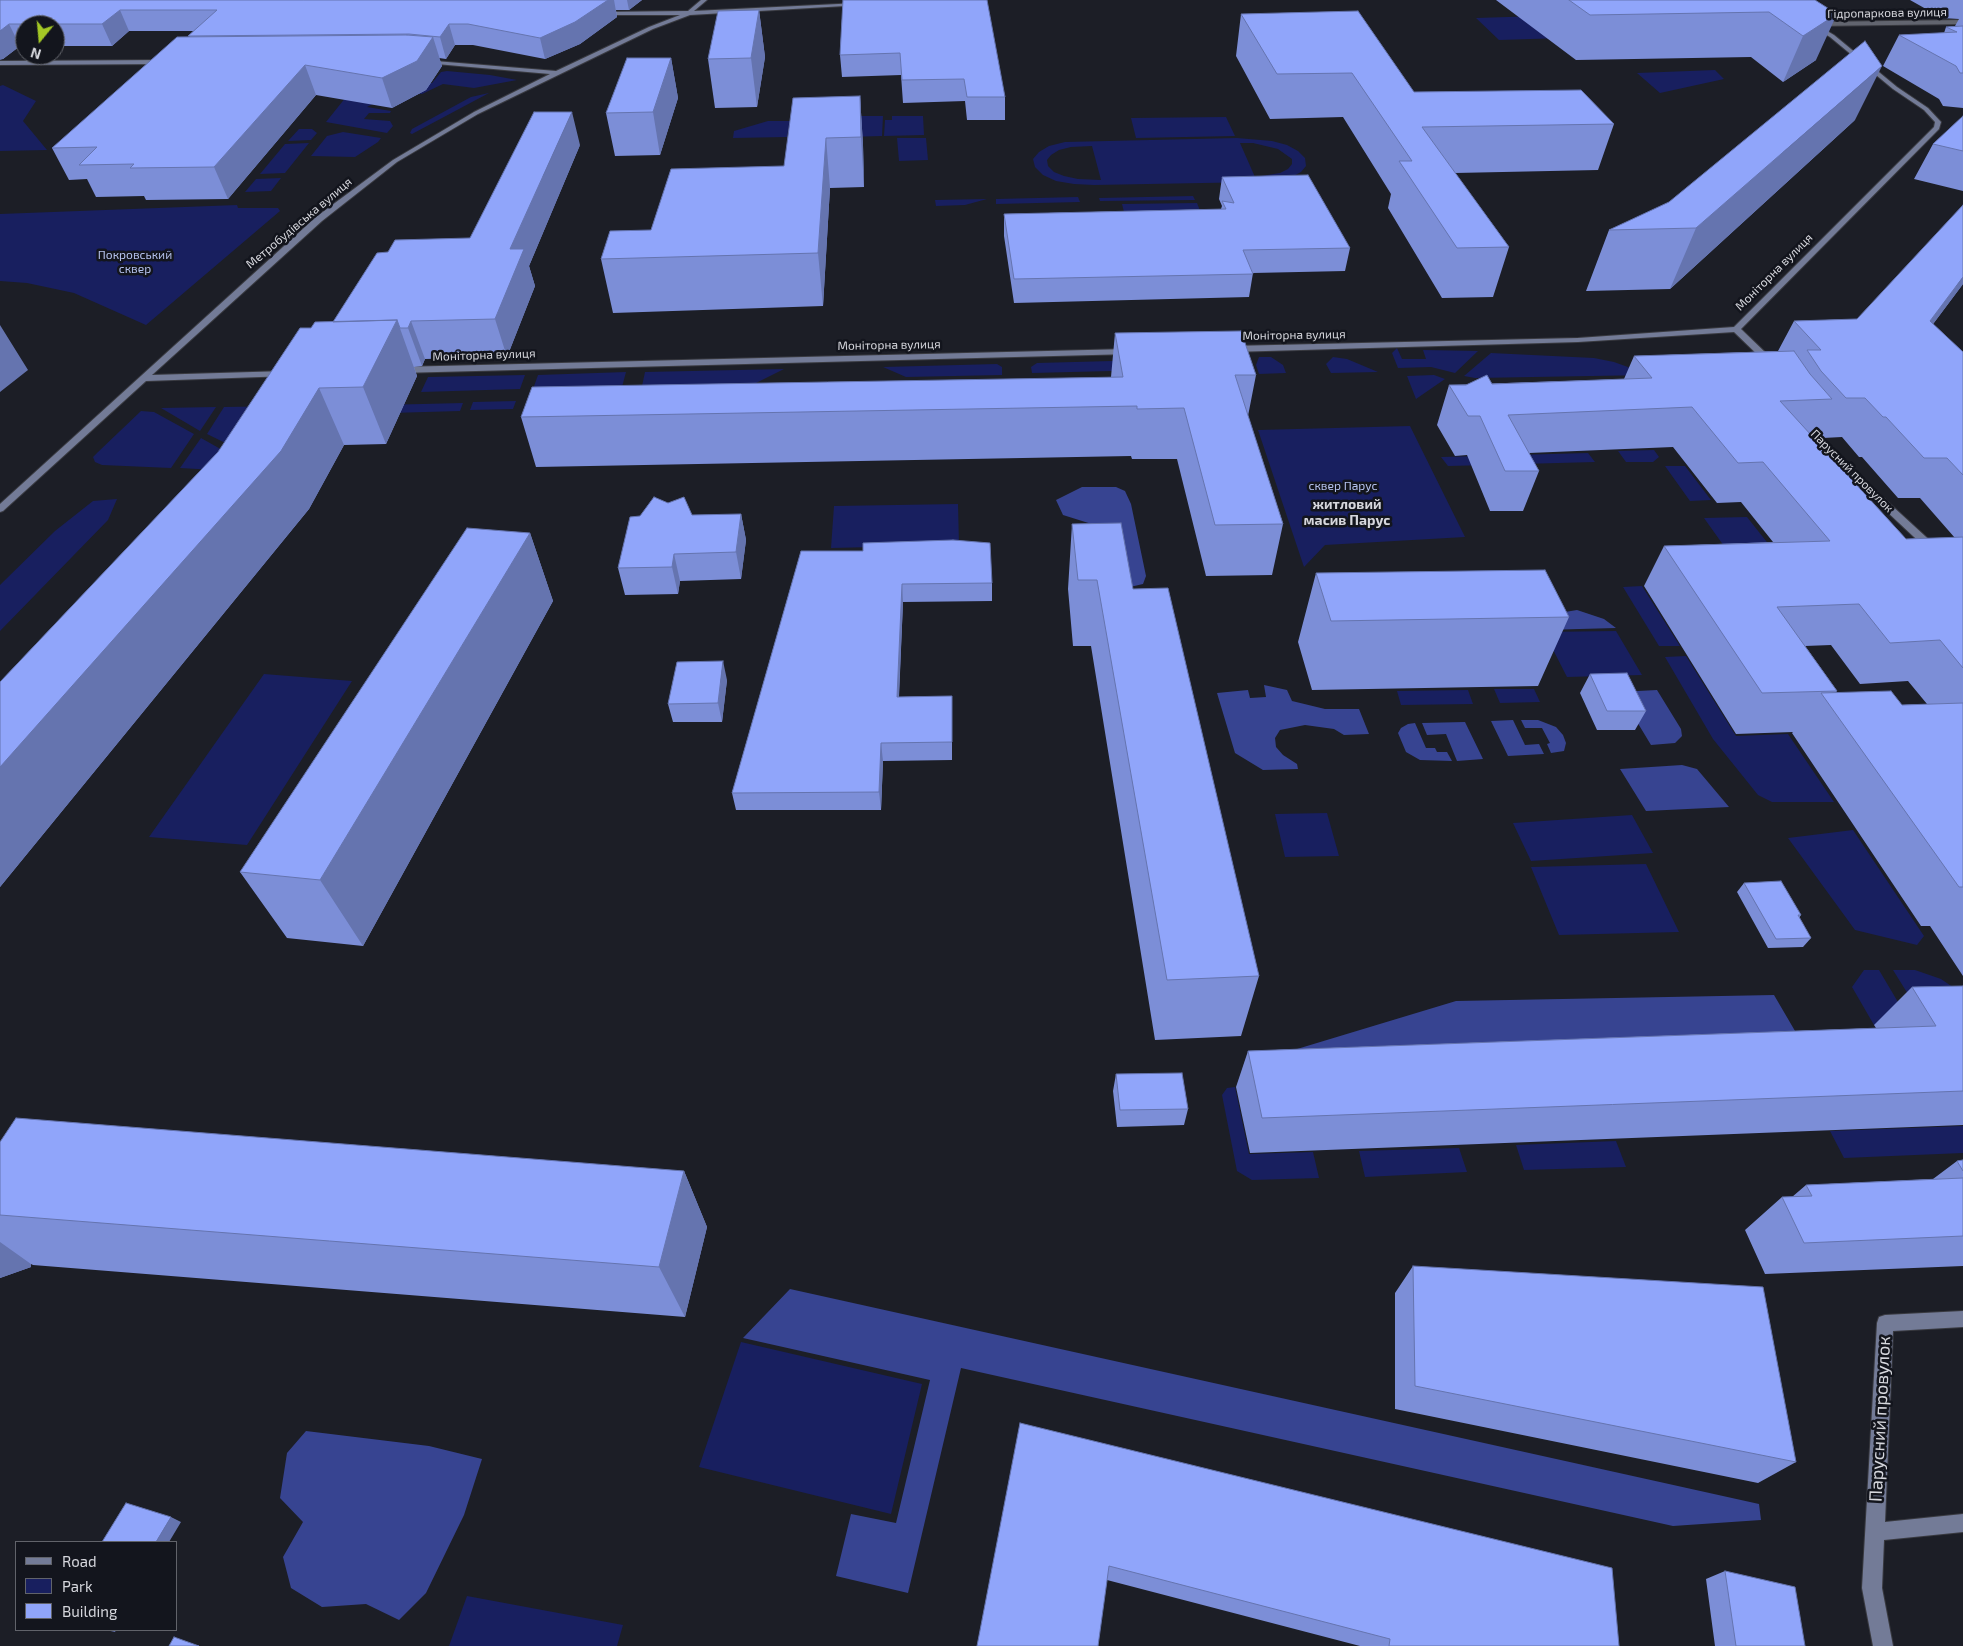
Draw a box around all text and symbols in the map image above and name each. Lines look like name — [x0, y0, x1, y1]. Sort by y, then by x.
street label: Гідропаркова вулиця — [1827, 5, 1947, 21]
north arrow — [15, 15, 65, 65]
text: N — [28, 44, 43, 63]
street label: Метробудівська вулиця — [243, 175, 355, 271]
street label: Моніторна вулиця — [1732, 230, 1816, 314]
park label: Покровський сквер — [98, 248, 172, 276]
street label: Моніторна вулиця — [1242, 327, 1346, 343]
street label: Моніторна вулиця — [837, 337, 941, 353]
street label: Моніторна вулиця — [432, 346, 536, 364]
street label: Парусний провулок — [1808, 427, 1896, 515]
park label: сквер Парус — [1309, 479, 1377, 493]
district label: житловий масив Парус — [1304, 496, 1390, 528]
street label: Парусний провулок — [1865, 1335, 1895, 1503]
legend — [15, 1541, 178, 1631]
text: Road — [62, 1552, 97, 1570]
text: Park — [62, 1577, 93, 1595]
text: Building — [62, 1602, 117, 1620]

